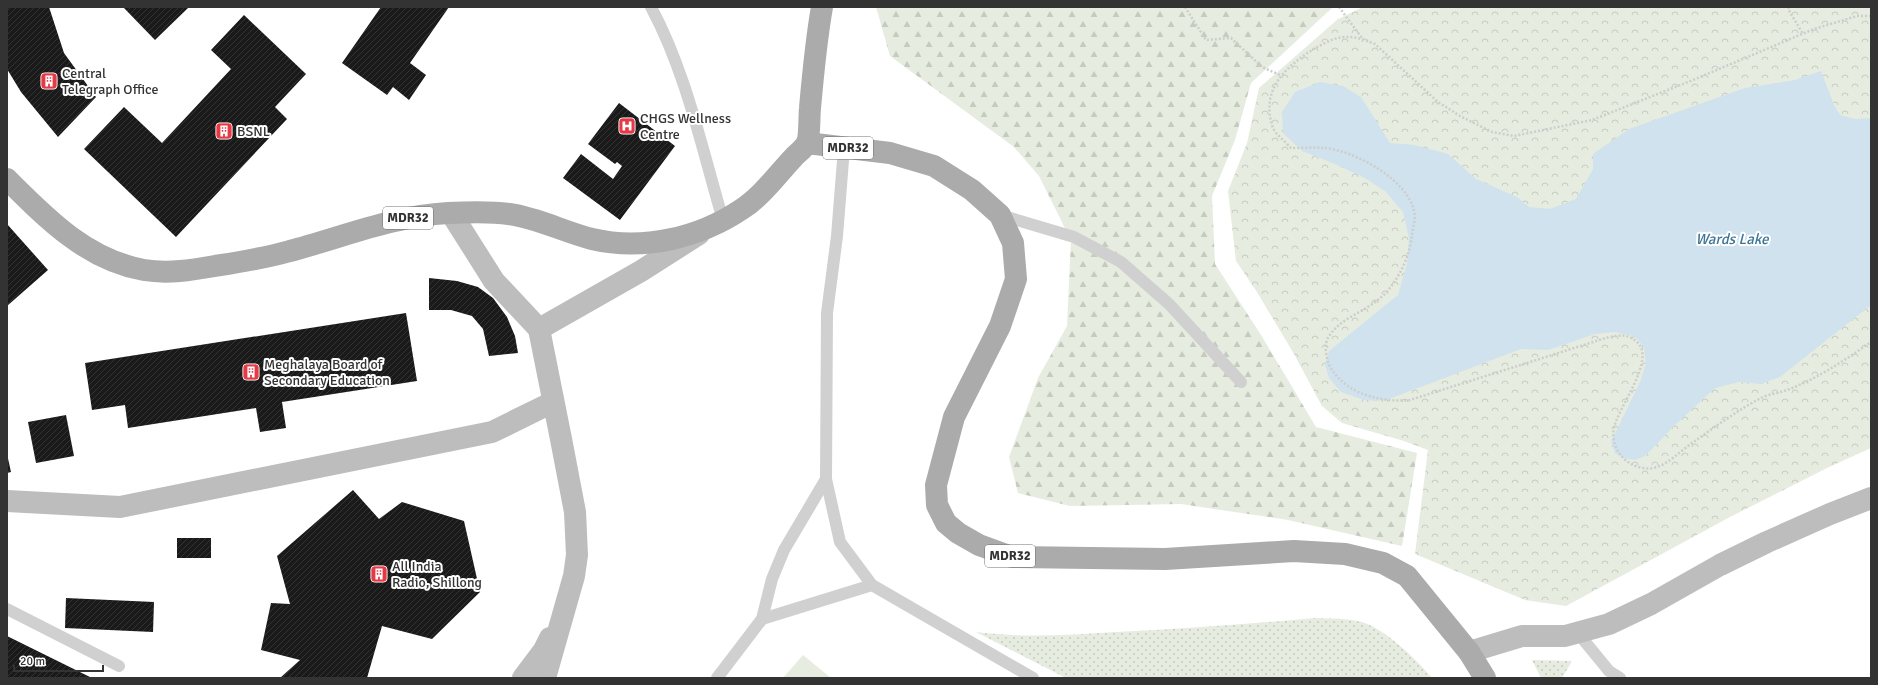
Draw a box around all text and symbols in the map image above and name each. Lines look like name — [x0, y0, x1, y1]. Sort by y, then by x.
place label: Central Telegraph Office — [62, 65, 159, 98]
building icon: Central Telegraph Office — [39, 71, 59, 91]
place label: CHGS Wellness Centre — [640, 110, 731, 143]
hospital icon: CHGS Wellness Centre — [617, 116, 637, 136]
building icon: BSNL — [214, 121, 234, 141]
place label: BSNL — [237, 123, 270, 140]
road number: MDR32 — [823, 137, 873, 159]
road number: MDR32 — [383, 207, 433, 229]
water label: Wards Lake — [1695, 230, 1770, 248]
place label: Meghalaya Board of Secondary Education — [264, 356, 390, 389]
building icon: Meghalaya Board of Secondary Education — [241, 362, 261, 382]
road number: MDR32 — [985, 545, 1035, 567]
place label: All India Radio, Shillong — [392, 558, 482, 591]
building icon: All India Radio, Shillong — [369, 564, 389, 584]
scale bar — [14, 647, 103, 673]
text: 20 m — [20, 654, 45, 669]

